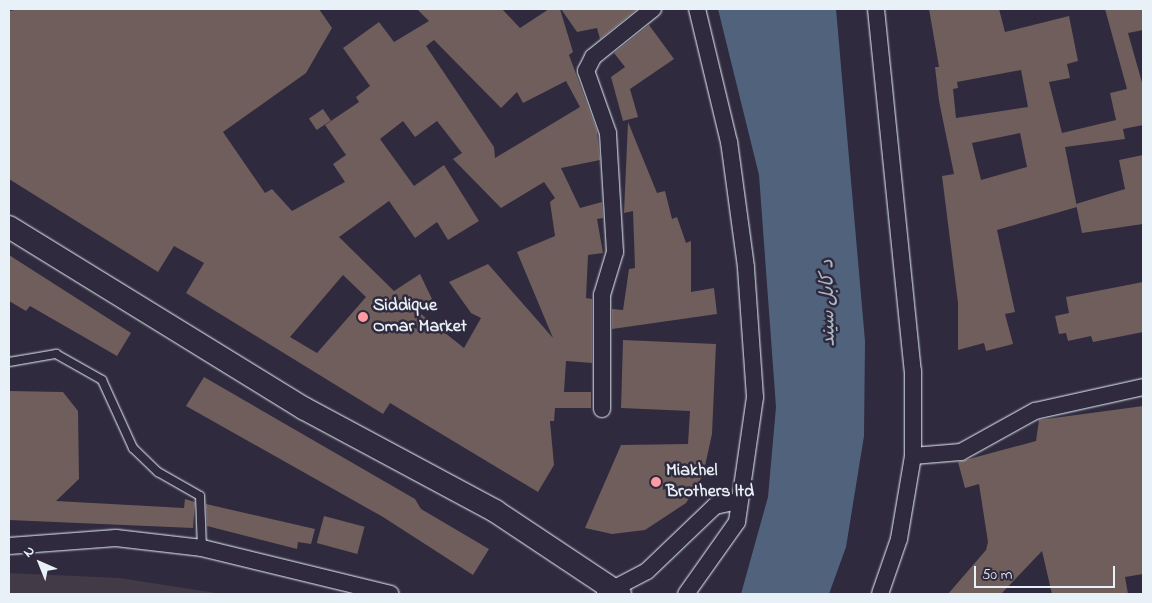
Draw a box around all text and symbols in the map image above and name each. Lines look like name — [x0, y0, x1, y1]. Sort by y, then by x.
water label: د کابل سيند — [817, 259, 841, 347]
place label: Siddique Omar Market — [373, 296, 467, 338]
marker: Siddique Omar Market — [357, 311, 369, 323]
place label: Miakhel Brothers ltd — [666, 461, 754, 504]
marker: Miakhel Brothers ltd — [650, 476, 662, 488]
north arrow — [15, 538, 65, 588]
text: N — [19, 541, 40, 563]
scale bar — [977, 556, 1118, 588]
text: 50 m — [982, 564, 1012, 586]

